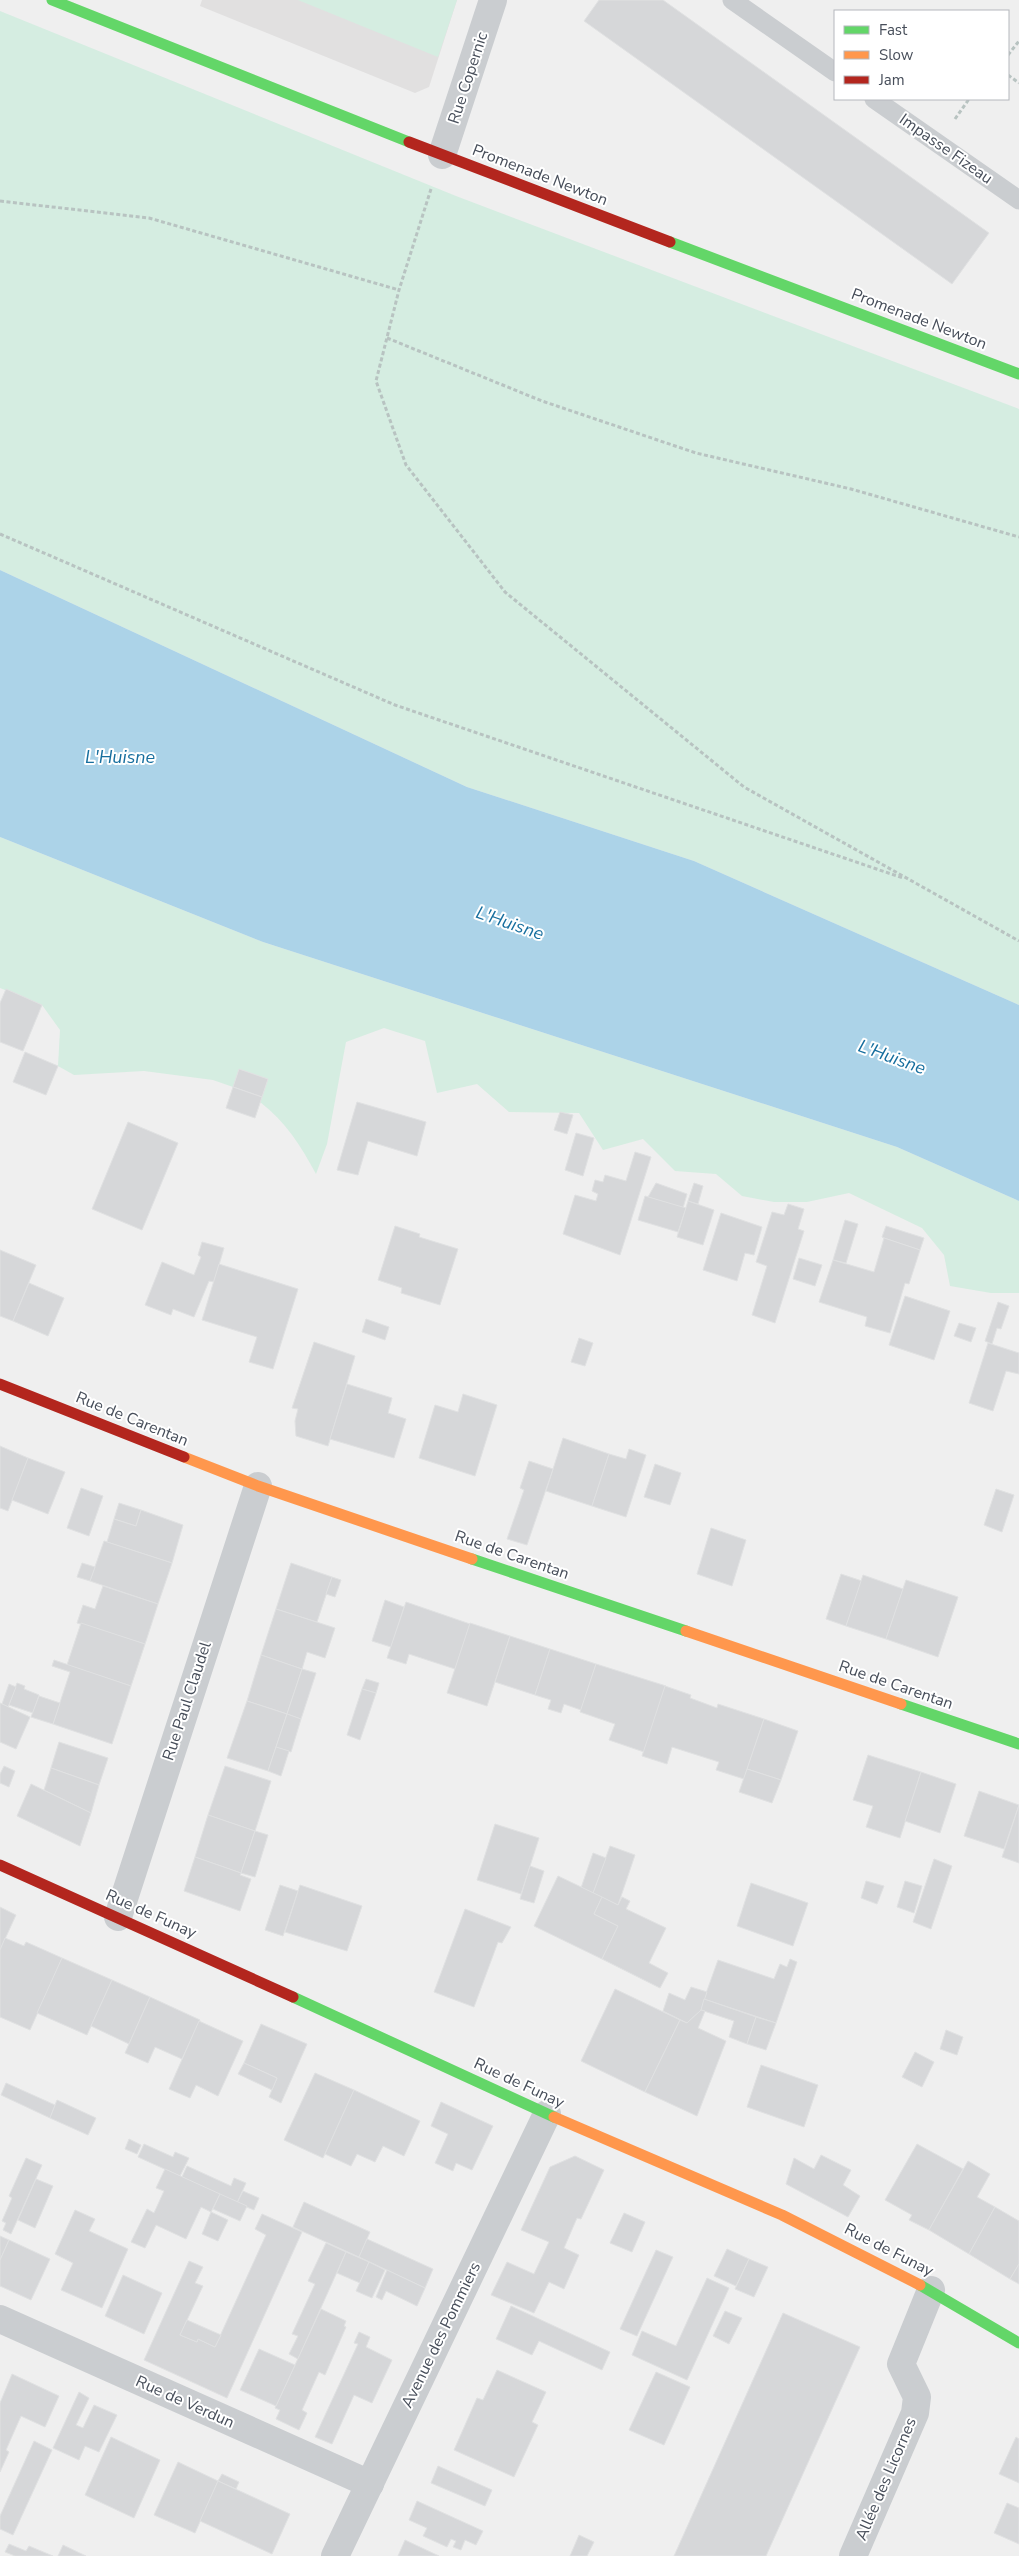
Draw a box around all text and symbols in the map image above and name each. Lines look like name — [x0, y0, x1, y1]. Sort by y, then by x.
legend — [834, 10, 1009, 100]
text: Fast — [879, 20, 908, 40]
street label: Rue Copernic — [443, 29, 493, 127]
text: Slow — [879, 45, 914, 65]
text: Jam — [878, 70, 905, 90]
street label: Impasse Fizeau — [895, 109, 997, 189]
street label: Promenade Newton — [469, 139, 611, 211]
street label: Promenade Newton — [848, 283, 990, 355]
water label: L'Huisne — [85, 745, 156, 769]
water label: L'Huisne — [473, 900, 547, 946]
water label: L'Huisne — [855, 1034, 929, 1080]
street label: Rue de Carentan — [72, 1386, 192, 1452]
street label: Rue de Carentan — [452, 1525, 572, 1585]
street label: Rue Paul Claudel — [157, 1638, 217, 1763]
street label: Rue de Carentan — [836, 1655, 956, 1715]
street label: Rue de Funay — [102, 1884, 201, 1944]
street label: Rue de Funay — [470, 2052, 569, 2114]
street label: Rue de Funay — [841, 2218, 938, 2282]
street label: Avenue des Pommiers — [396, 2258, 486, 2412]
street label: Rue de Verdun — [132, 2370, 238, 2434]
street label: Allée des Licornes — [850, 2414, 922, 2544]

